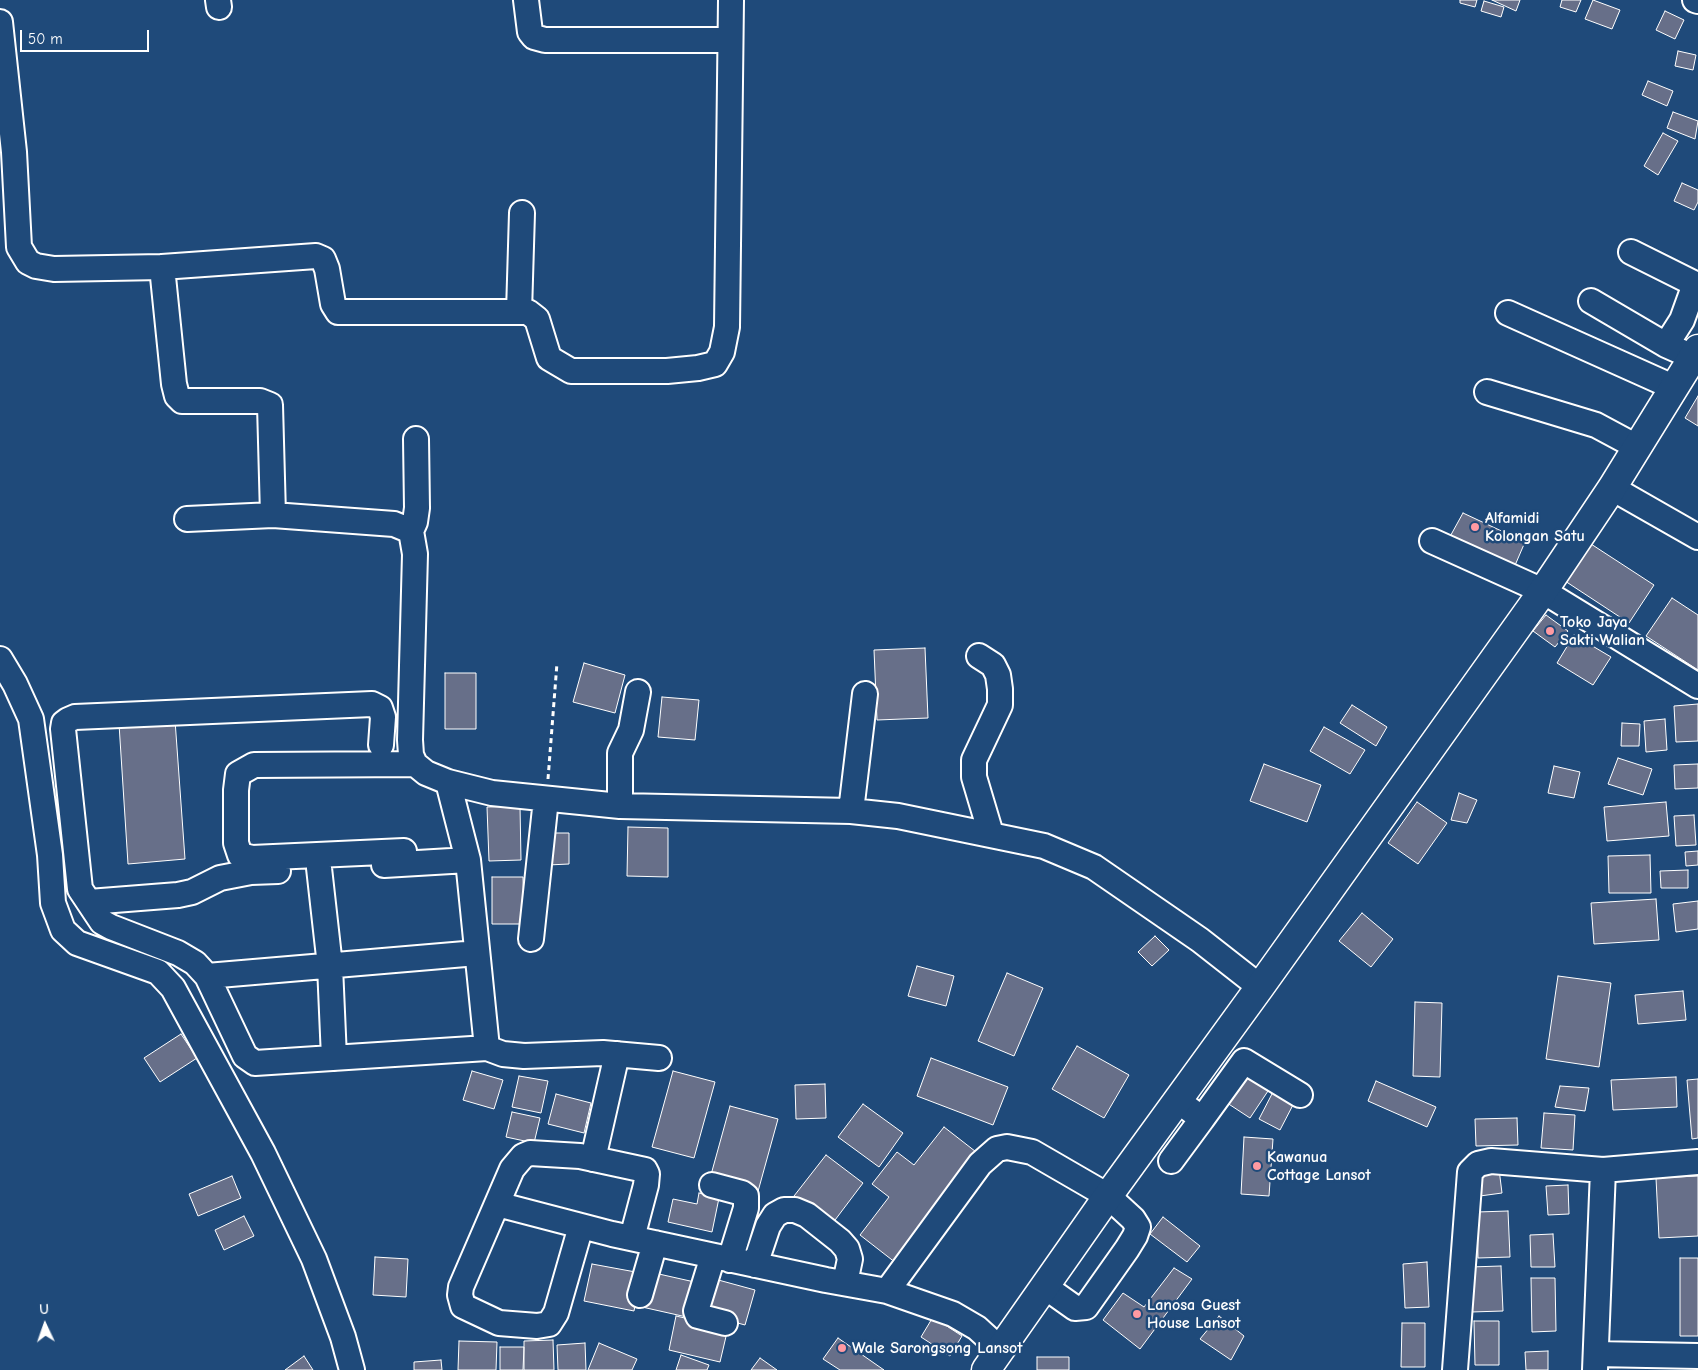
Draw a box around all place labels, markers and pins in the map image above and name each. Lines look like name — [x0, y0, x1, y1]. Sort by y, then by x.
place label: Alfamidi Kolongan Satu — [1485, 508, 1585, 546]
marker: Alfamidi Kolongan Satu — [1469, 521, 1481, 533]
place label: Toko Jaya Sakti Walian — [1560, 612, 1645, 650]
marker: Toko Jaya Sakti Walian — [1544, 625, 1556, 637]
place label: Kawanua Cottage Lansot — [1267, 1147, 1371, 1185]
marker: Kawanua Cottage Lansot — [1251, 1160, 1263, 1172]
place label: Lanosa Guest House Lansot — [1147, 1295, 1241, 1333]
marker: Lanosa Guest House Lansot — [1131, 1308, 1143, 1320]
place label: Wale Sarongsong Lansot — [852, 1338, 1023, 1358]
marker: Wale Sarongsong Lansot — [836, 1342, 848, 1354]

